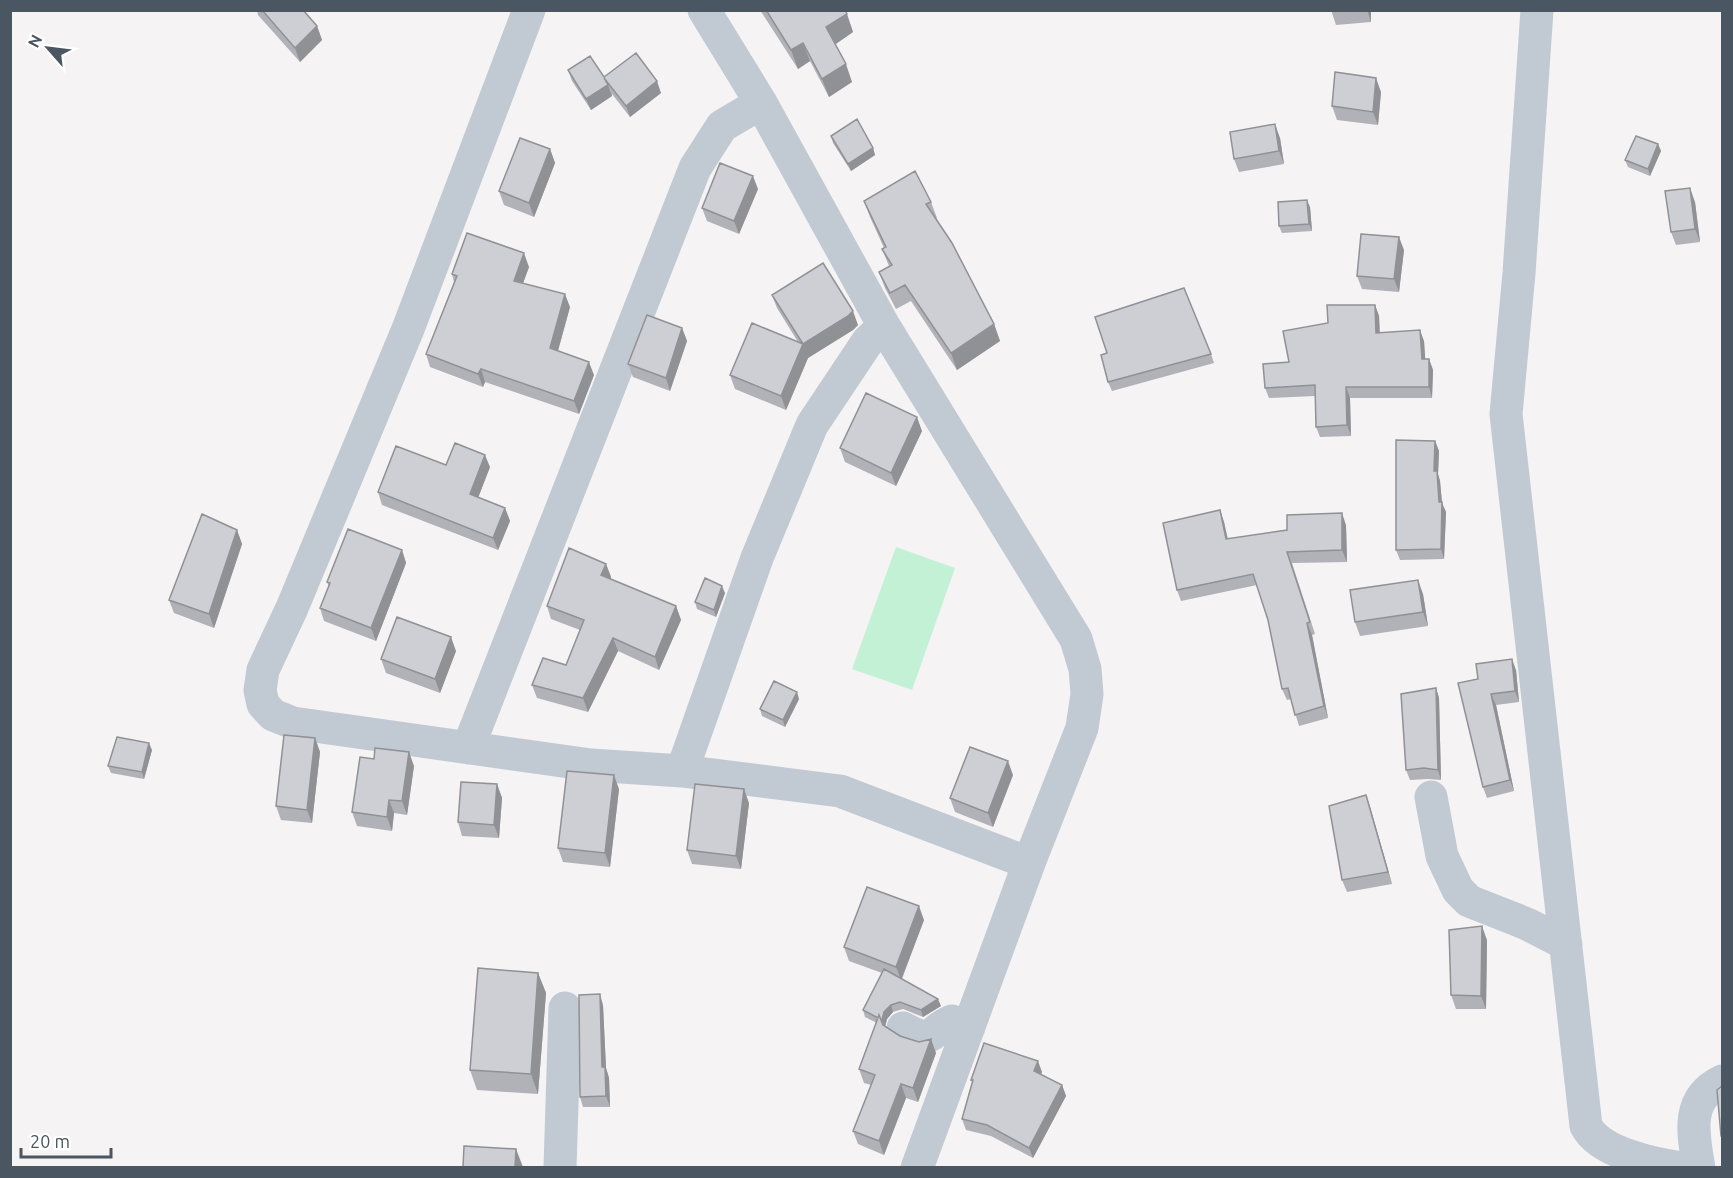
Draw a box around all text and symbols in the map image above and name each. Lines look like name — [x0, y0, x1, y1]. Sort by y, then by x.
north arrow — [18, 18, 78, 78]
text: N — [24, 31, 46, 50]
scale bar — [21, 1121, 111, 1159]
text: 20 m — [30, 1131, 70, 1151]

